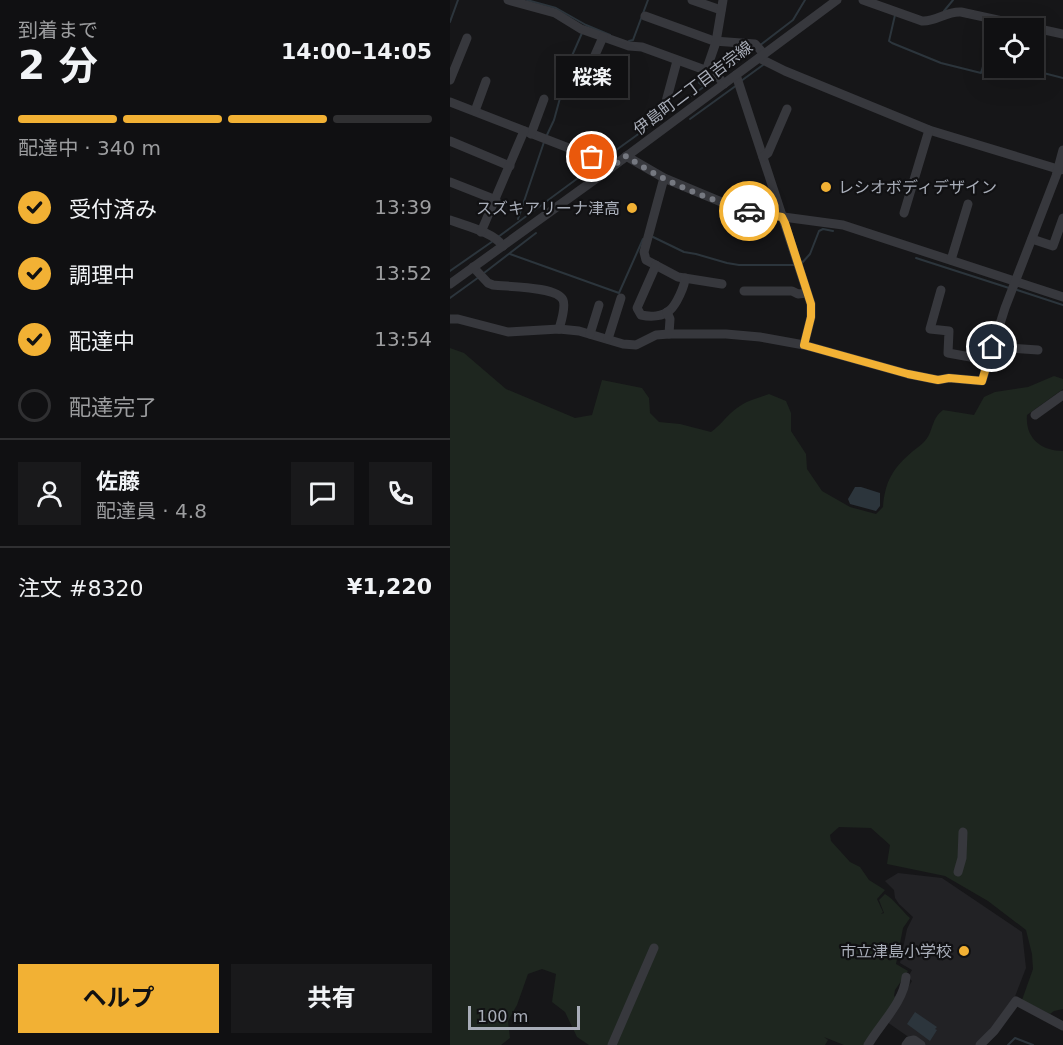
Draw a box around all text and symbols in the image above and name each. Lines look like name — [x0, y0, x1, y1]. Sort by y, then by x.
text: 到着まで — [18, 18, 98, 42]
map controls — [984, 18, 1044, 78]
button: locate — [984, 18, 1044, 78]
street label: 伊島町二丁目吉宗線 — [630, 37, 756, 139]
text: 14:00–14:05 — [281, 39, 432, 64]
text: 2 分 — [18, 43, 98, 88]
callout: 桜楽 — [556, 55, 628, 97]
text: 桜楽 — [572, 65, 612, 89]
pin — [566, 131, 617, 182]
text: 配達中 · 340 m — [18, 136, 161, 160]
icon: bag — [575, 140, 608, 173]
place label: レシオボディデザイン — [838, 178, 997, 197]
marker: レシオボディデザイン — [819, 180, 833, 194]
courier — [719, 181, 779, 241]
icon: check — [18, 191, 51, 224]
text: 13:39 — [374, 195, 432, 219]
icon: car — [733, 195, 766, 228]
text: 受付済み — [69, 197, 157, 222]
place label: スズキアリーナ津高 — [476, 199, 620, 218]
marker: スズキアリーナ津高 — [625, 201, 639, 215]
icon: check — [18, 257, 51, 290]
text: 13:52 — [374, 261, 432, 285]
text: 調理中 — [69, 263, 135, 288]
pin — [966, 321, 1017, 372]
icon: check — [18, 323, 51, 356]
text: 13:54 — [374, 327, 432, 351]
text: 配達中 — [69, 329, 135, 354]
icon: home — [975, 330, 1008, 363]
text: 配達完了 — [69, 395, 157, 420]
button: person — [18, 462, 81, 525]
button: chat — [291, 462, 354, 525]
button: phone — [369, 462, 432, 525]
text: 佐藤 — [96, 469, 140, 494]
text: 配達員 · 4.8 — [96, 499, 207, 523]
text: ¥1,220 — [347, 574, 432, 599]
text: 注文 #8320 — [18, 576, 143, 601]
place label: 市立津島小学校 — [840, 942, 952, 961]
marker: 市立津島小学校 — [957, 944, 971, 958]
button: ヘルプ — [18, 964, 219, 1033]
button: 共有 — [231, 964, 432, 1033]
scale bar — [468, 1003, 580, 1030]
text: 100 m — [477, 1007, 528, 1026]

